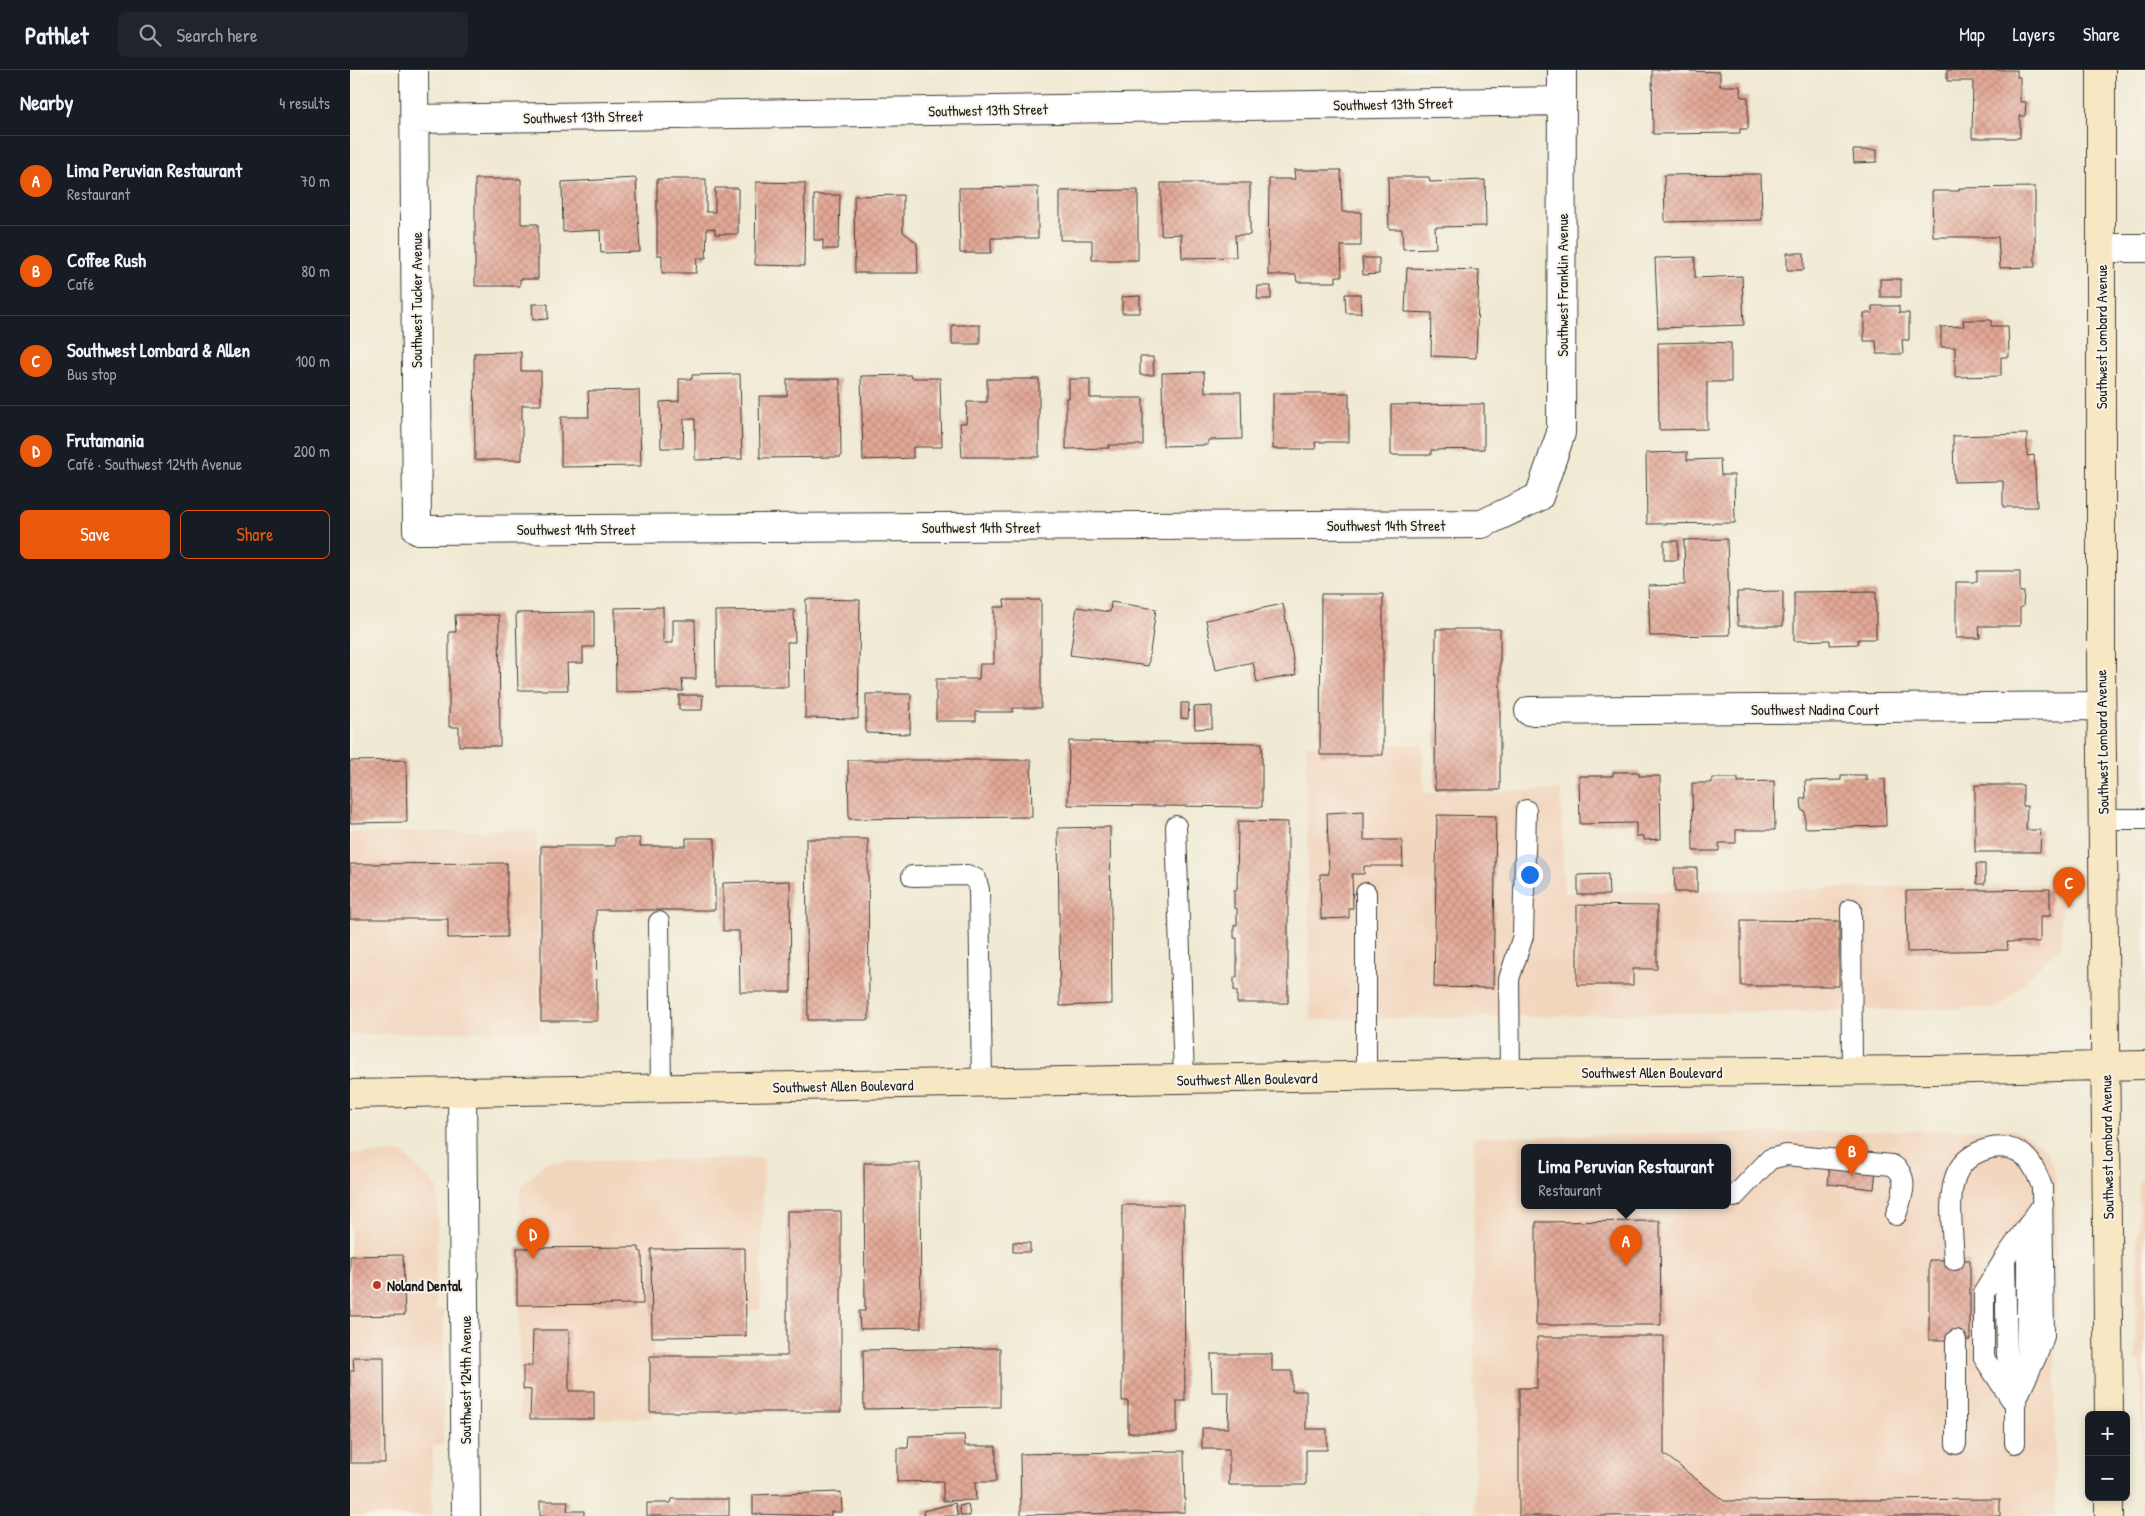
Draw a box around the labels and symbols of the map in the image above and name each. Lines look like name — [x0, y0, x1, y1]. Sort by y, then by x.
street label: Southwest 13th Street — [1333, 92, 1454, 116]
street label: Southwest 13th Street — [928, 98, 1049, 122]
street label: Southwest 13th Street — [523, 105, 644, 129]
street label: Southwest Franklin Avenue — [1552, 213, 1573, 357]
street label: Southwest Tucker Avenue — [406, 232, 427, 368]
street label: Southwest Lombard Avenue — [2091, 265, 2112, 409]
street label: Southwest 14th Street — [1327, 515, 1446, 536]
street label: Southwest 14th Street — [922, 517, 1041, 538]
street label: Southwest 14th Street — [517, 519, 636, 540]
street label: Southwest Lombard Avenue — [2090, 669, 2114, 815]
street label: Southwest Nadina Court — [1751, 699, 1880, 720]
your location — [1517, 862, 1543, 888]
pin: C — [2053, 867, 2085, 908]
street label: Southwest Allen Boulevard — [1582, 1062, 1723, 1083]
street label: Southwest Allen Boulevard — [1176, 1067, 1318, 1091]
street label: Southwest Allen Boulevard — [772, 1074, 914, 1098]
street label: Southwest Lombard Avenue — [2095, 1074, 2119, 1220]
pin: B — [1836, 1135, 1868, 1176]
pin: D — [517, 1218, 549, 1259]
pin: A — [1610, 1225, 1642, 1266]
place label: Noland Dental — [387, 1275, 463, 1296]
marker: Noland Dental — [371, 1279, 383, 1291]
street label: Southwest 124th Avenue — [455, 1316, 476, 1444]

